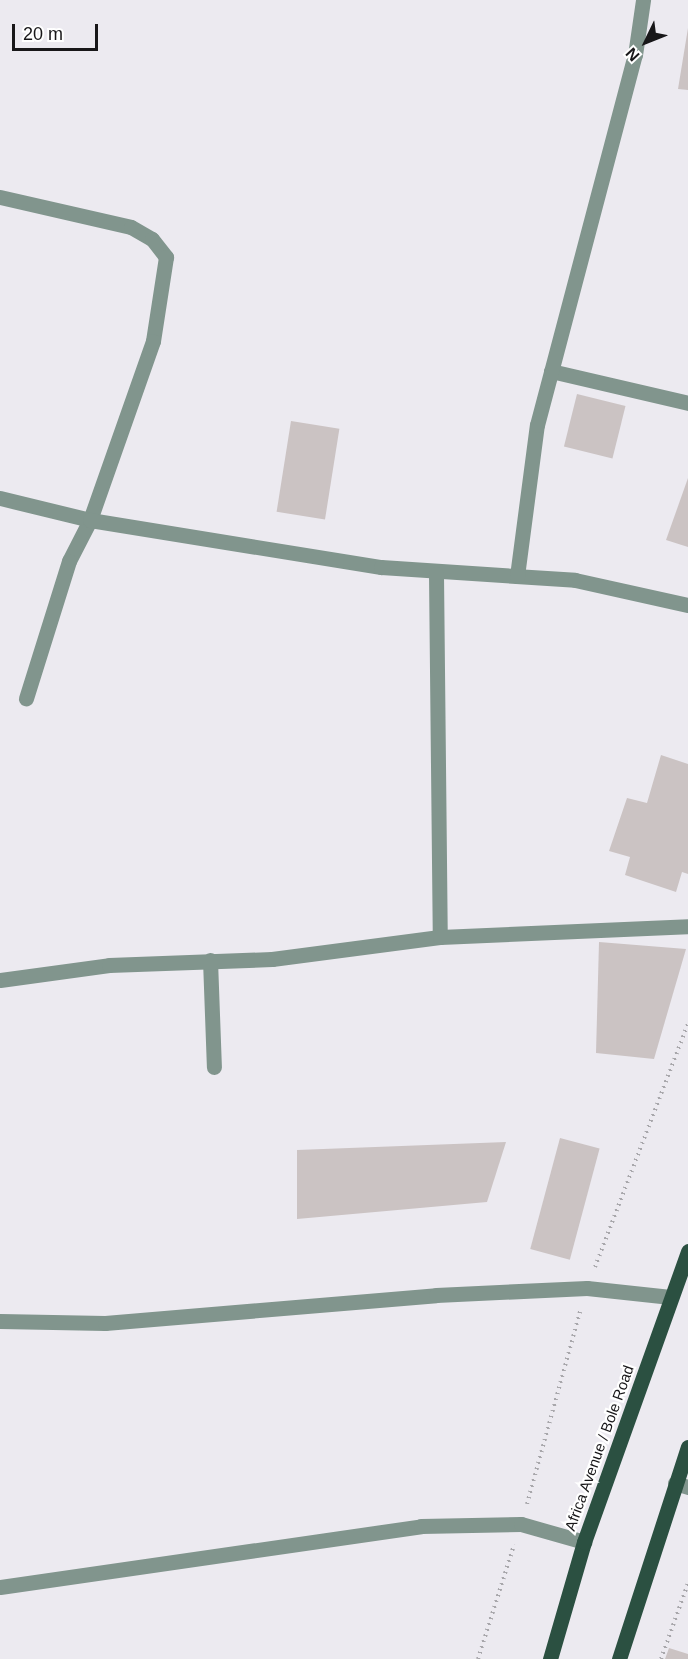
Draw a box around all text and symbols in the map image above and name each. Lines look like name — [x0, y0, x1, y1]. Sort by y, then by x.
scale bar — [15, 12, 100, 50]
north arrow — [616, 12, 676, 72]
text: 20 m — [23, 24, 63, 44]
text: N — [622, 45, 643, 65]
street label: Africa Avenue / Bole Road — [561, 1362, 637, 1534]

